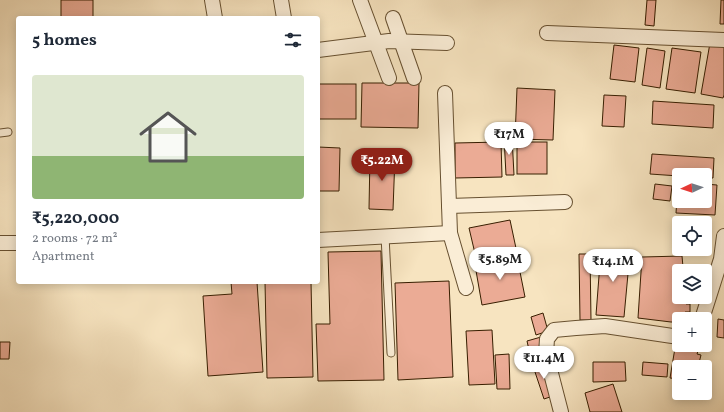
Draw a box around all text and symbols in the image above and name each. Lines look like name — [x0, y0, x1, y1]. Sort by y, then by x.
text: 5 homes — [32, 29, 97, 52]
icon: filters — [282, 29, 304, 51]
icon: home — [132, 101, 204, 173]
pin: ₹17M — [485, 122, 533, 156]
text: ₹17M — [493, 126, 525, 144]
pin: ₹5.22M — [349, 148, 415, 182]
text: ₹5.22M — [360, 152, 404, 170]
north arrow — [672, 168, 712, 208]
map controls — [672, 168, 712, 400]
text: ₹5,220,000 — [32, 207, 119, 230]
button: locate — [672, 216, 712, 256]
text: 2 rooms · 72 m² — [32, 230, 118, 248]
pin: ₹5.89M — [467, 247, 533, 281]
text: Apartment — [32, 248, 95, 266]
pin: ₹14.1M — [580, 249, 646, 283]
text: ₹5.89M — [478, 251, 522, 269]
text: ₹14.1M — [592, 253, 634, 271]
button: layers — [672, 264, 712, 304]
button: + — [672, 312, 712, 352]
pin: ₹11.4M — [511, 346, 577, 380]
text: ₹11.4M — [523, 350, 565, 368]
button: − — [672, 360, 712, 400]

